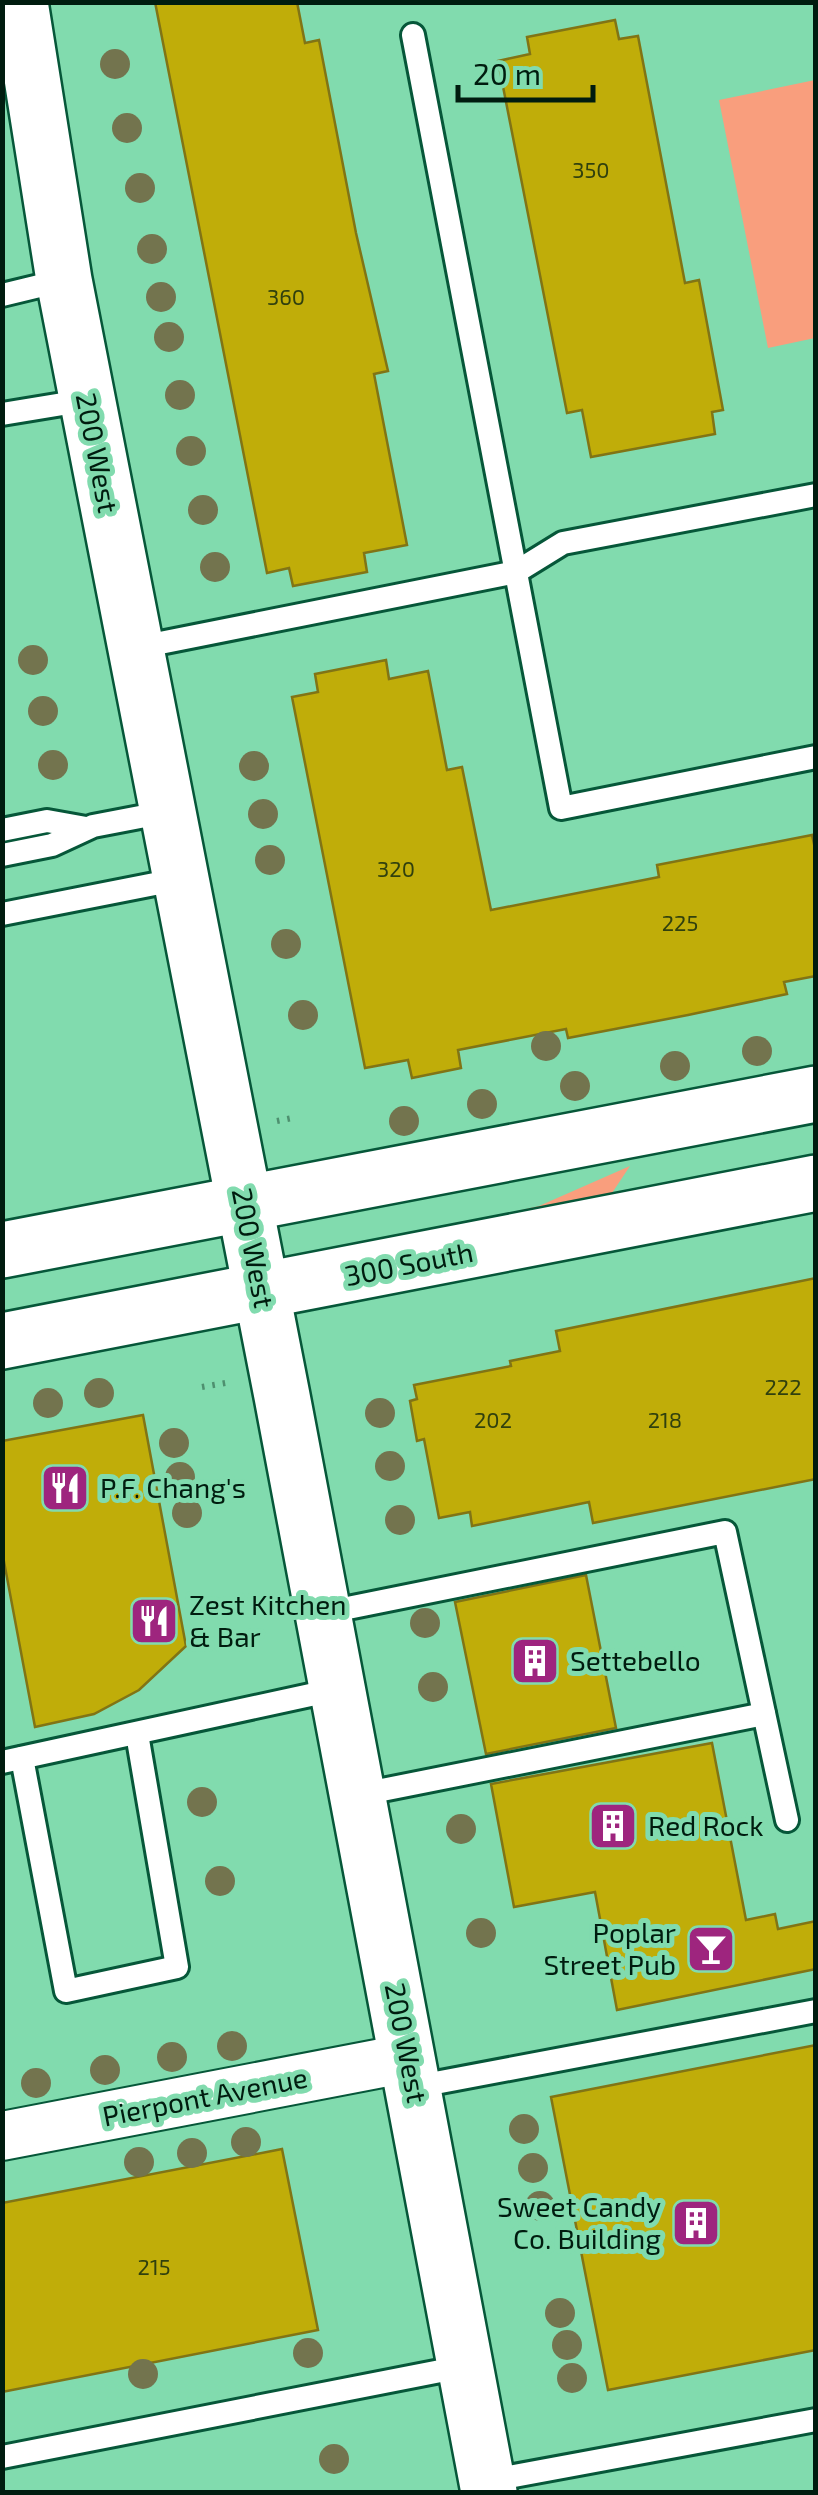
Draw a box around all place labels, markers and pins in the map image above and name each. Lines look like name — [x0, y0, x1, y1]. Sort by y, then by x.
restaurant icon: P.F. Chang's — [39, 1462, 91, 1514]
place label: P.F. Chang's — [100, 1470, 246, 1504]
place label: Zest Kitchen & Bar — [189, 1587, 346, 1653]
restaurant icon: Zest Kitchen & Bar — [128, 1595, 180, 1647]
building icon: Settebello — [509, 1635, 561, 1687]
place label: Settebello — [570, 1643, 701, 1677]
building icon: Red Rock — [587, 1800, 639, 1852]
place label: Red Rock — [648, 1808, 764, 1842]
place label: Poplar Street Pub — [544, 1915, 676, 1981]
bar icon: Poplar Street Pub — [685, 1923, 737, 1975]
place label: Sweet Candy Co. Building — [497, 2189, 661, 2255]
building icon: Sweet Candy Co. Building — [670, 2197, 722, 2249]

